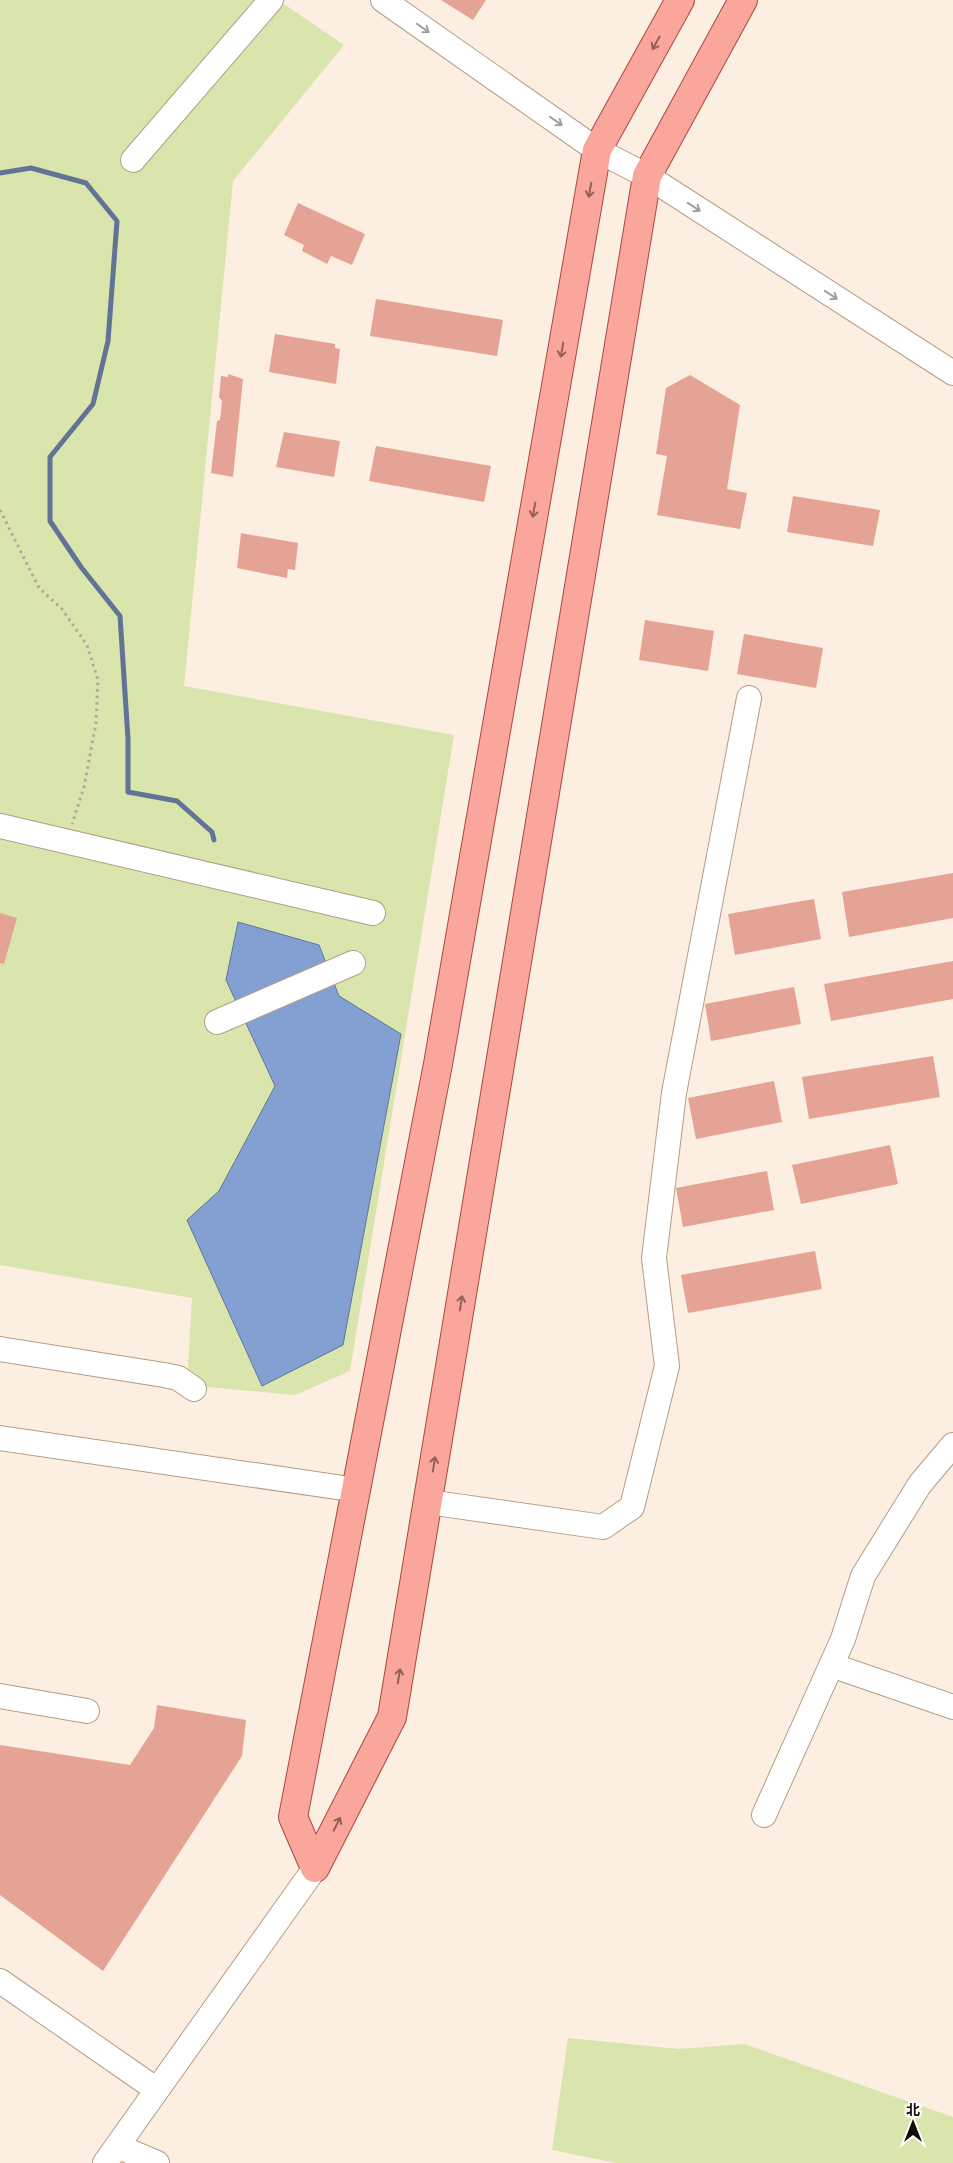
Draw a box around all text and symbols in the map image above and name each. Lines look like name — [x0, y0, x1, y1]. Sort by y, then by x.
one-way arrow — [416, 23, 430, 33]
one-way arrow — [651, 35, 661, 50]
one-way arrow — [549, 116, 563, 126]
one-way arrow — [585, 181, 595, 197]
one-way arrow — [687, 201, 701, 212]
one-way arrow — [823, 290, 837, 300]
one-way arrow — [557, 341, 567, 357]
one-way arrow — [529, 501, 539, 517]
one-way arrow — [456, 1296, 466, 1312]
one-way arrow — [430, 1456, 440, 1472]
one-way arrow — [395, 1668, 405, 1684]
one-way arrow — [332, 1817, 342, 1832]
north arrow — [888, 2098, 938, 2148]
text: 北 — [906, 2101, 920, 2119]

